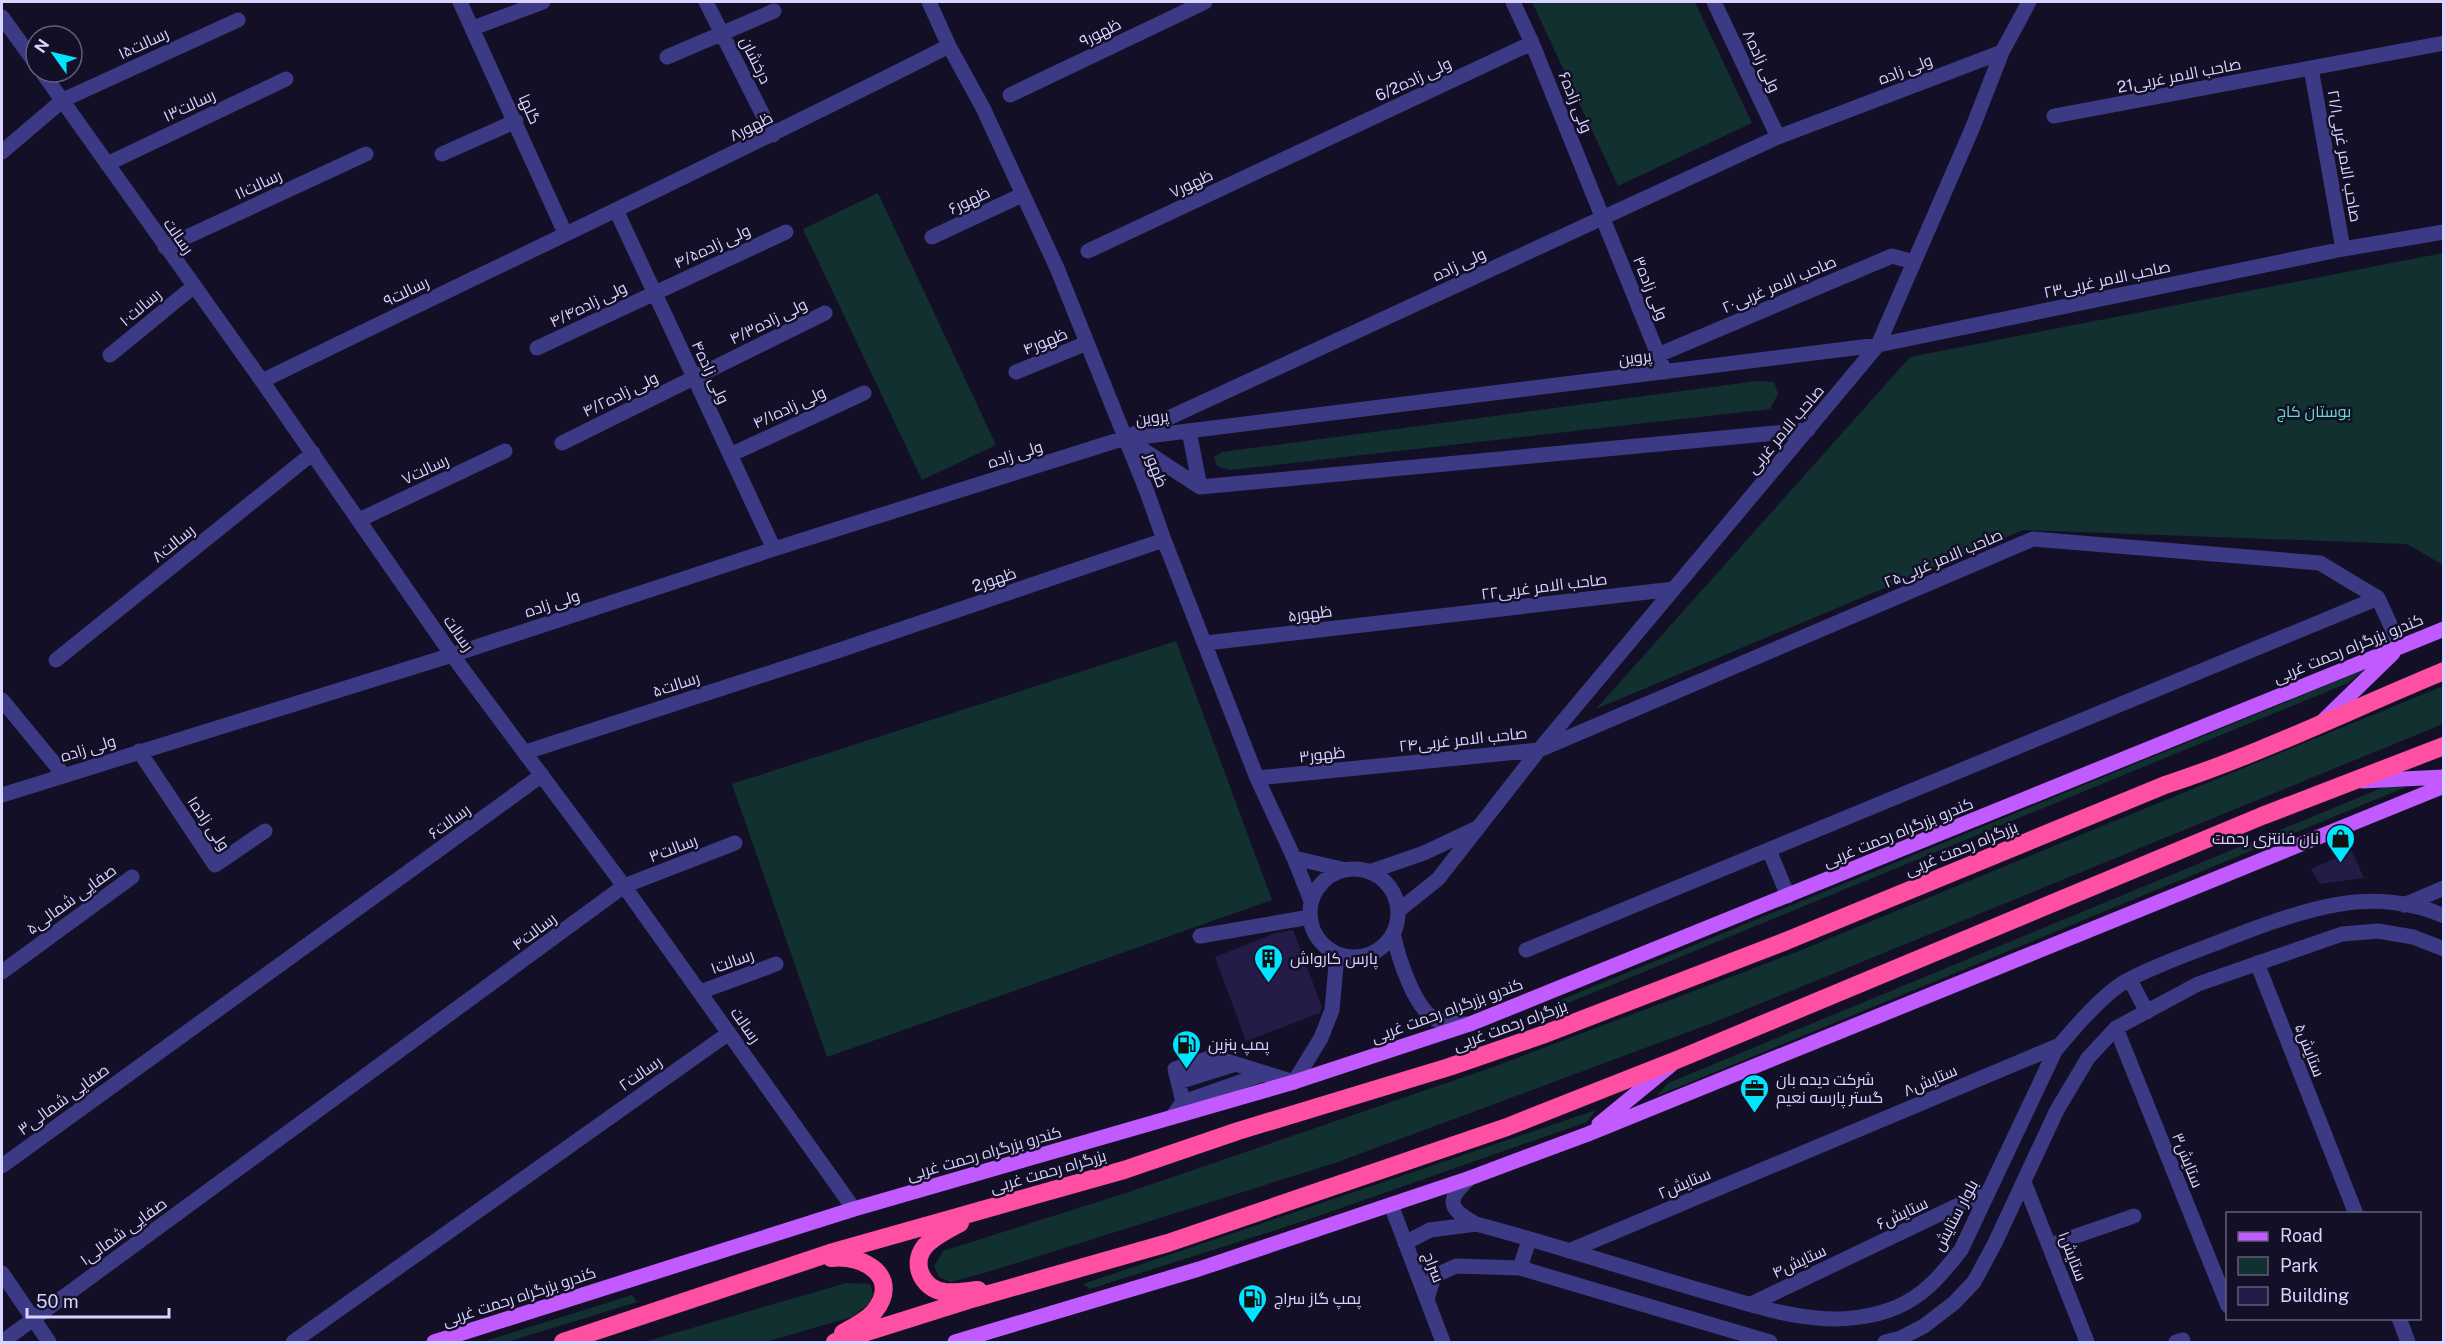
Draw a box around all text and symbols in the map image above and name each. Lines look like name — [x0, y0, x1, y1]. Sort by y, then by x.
street label: ظهور۹ — [1076, 14, 1125, 52]
north arrow — [24, 24, 84, 84]
street label: رسالت۱۵ — [115, 24, 171, 63]
street label: ولی زاده۸ — [1738, 27, 1784, 96]
street label: درخشان — [735, 34, 775, 87]
text: N — [31, 35, 53, 56]
street label: ولی زاده — [1875, 50, 1935, 89]
street label: 6/2ولی زاده — [1372, 54, 1455, 106]
street label: 21صاحب الامر غربی — [2115, 54, 2243, 98]
street label: ولی زاده۶ — [1554, 69, 1596, 136]
street label: رسالت۱۳ — [160, 85, 218, 126]
street label: صاحب الامر غربی۲۱/۱ — [2323, 89, 2365, 224]
street label: گلها — [514, 91, 545, 128]
street label: ظهور۸ — [726, 108, 776, 146]
street label: رسالت۱۱ — [232, 165, 285, 204]
street label: ظهور۷ — [1166, 165, 1216, 203]
street label: ظهور۶ — [945, 183, 993, 219]
street label: رسالت — [159, 215, 198, 258]
street label: ولی زاده۴/۵ — [671, 221, 754, 273]
street label: ولی زاده — [1429, 244, 1489, 286]
street label: صاحب الامر غربی۲۰ — [1719, 252, 1840, 318]
street label: ولی زاده۳ — [1628, 253, 1672, 323]
street label: صاحب الامر غربی۲۳ — [2042, 257, 2172, 303]
street label: رسالت۹ — [381, 272, 432, 310]
street label: ولی زاده۴/۴ — [546, 278, 630, 332]
street label: رسالت۱۰ — [116, 284, 165, 330]
street label: ولی زاده۴/۳ — [726, 295, 810, 349]
street label: ظهور۴ — [1020, 324, 1071, 360]
street label: ولی زاده۴ — [687, 338, 733, 407]
street label: پروین — [1617, 346, 1654, 371]
street label: ولی زاده۴/۲ — [579, 368, 661, 422]
street label: صاحب الامر غربی — [1743, 381, 1829, 478]
street label: ولی زاده۴/۱ — [750, 382, 829, 433]
park label: بوستان کاج — [2277, 402, 2351, 423]
street label: پروین — [1134, 406, 1171, 431]
street label: ولی زاده — [985, 437, 1045, 473]
street label: ظهور — [1140, 449, 1172, 491]
street label: رسالت۷ — [399, 450, 452, 489]
street label: رسالت۸ — [148, 520, 199, 566]
street label: صاحب الامر غربی۲۵ — [1881, 525, 2006, 593]
street label: 2ظهور — [970, 563, 1019, 597]
street label: صاحب الامر غربی٢٢ — [1480, 569, 1608, 605]
street label: ولی زاده — [522, 586, 582, 622]
street label: ظهور۵ — [1287, 601, 1334, 627]
street label: کندرو بزرگراه رحمت غربی — [2270, 610, 2426, 688]
street label: رسالت — [439, 612, 478, 655]
street label: رسالت۵ — [650, 668, 702, 701]
street label: صاحب الامر غربی۲۴ — [1398, 723, 1528, 757]
street label: ولی زاده — [58, 731, 118, 767]
street label: ظهور۳ — [1298, 743, 1346, 767]
street label: ولی زاده۱ — [183, 792, 234, 855]
street label: کندرو بزرگراه رحمت غربی — [1820, 793, 1976, 871]
street label: رسالت۶ — [425, 800, 474, 843]
street label: بزرگراه رحمت غربی — [1902, 817, 2020, 879]
shop icon: نان فانتزی رحمت — [2324, 822, 2356, 864]
place label: نان فانتزی رحمت — [2212, 829, 2319, 849]
street label: رسالت۳ — [646, 831, 700, 866]
street label: صفایی شمالی۵ — [23, 860, 121, 939]
street label: رسالت۴ — [509, 909, 560, 954]
building icon: پارس کارواش — [1253, 942, 1285, 984]
street label: رسالت۱ — [708, 945, 756, 978]
place label: پارس کارواش — [1290, 949, 1379, 970]
street label: کندرو بزرگراه رحمت غربی — [1369, 974, 1525, 1046]
street label: بزرگراه رحمت غربی — [1450, 995, 1570, 1055]
street label: رسالت — [726, 1004, 765, 1047]
street label: ستایش۵ — [2290, 1021, 2328, 1080]
fuel station icon: پمپ بنزین — [1171, 1028, 1203, 1070]
place label: پمپ بنزین — [1208, 1035, 1270, 1056]
street label: رسالت۲ — [615, 1052, 665, 1095]
street label: صفایی شمالی۳ — [14, 1060, 113, 1140]
street label: ستایش۸ — [1900, 1061, 1960, 1101]
place label: شرکت دیده بان گستر پارسه نعیم — [1776, 1070, 1883, 1109]
office icon: شرکت دیده بان گستر پارسه نعیم — [1739, 1072, 1771, 1114]
street label: کندرو بزرگراه رحمت غربی — [904, 1122, 1064, 1184]
street label: ستایش۳ — [2167, 1130, 2207, 1191]
street label: بزرگراه رحمت غربی — [988, 1145, 1108, 1197]
street label: ستایش۲ — [1655, 1164, 1714, 1204]
street label: بلوار ستایش — [1929, 1176, 1983, 1254]
street label: ستایش۶ — [1873, 1193, 1931, 1234]
street label: صفایی شمالی۱ — [76, 1194, 171, 1270]
legend — [2226, 1212, 2421, 1320]
text: Road — [2280, 1225, 2323, 1246]
street label: ستایش۱ — [2053, 1229, 2091, 1284]
street label: ستایش۴ — [1769, 1241, 1830, 1283]
street label: سراج — [1417, 1249, 1448, 1286]
text: Park — [2280, 1255, 2318, 1276]
street label: کندرو بزرگراه رحمت غربی — [440, 1263, 599, 1331]
scale bar — [27, 1281, 170, 1319]
fuel station icon: پمپ گاز سراج — [1237, 1282, 1269, 1324]
text: Building — [2280, 1285, 2349, 1306]
place label: پمپ گاز سراج — [1274, 1289, 1362, 1310]
text: 50 m — [36, 1291, 79, 1312]

